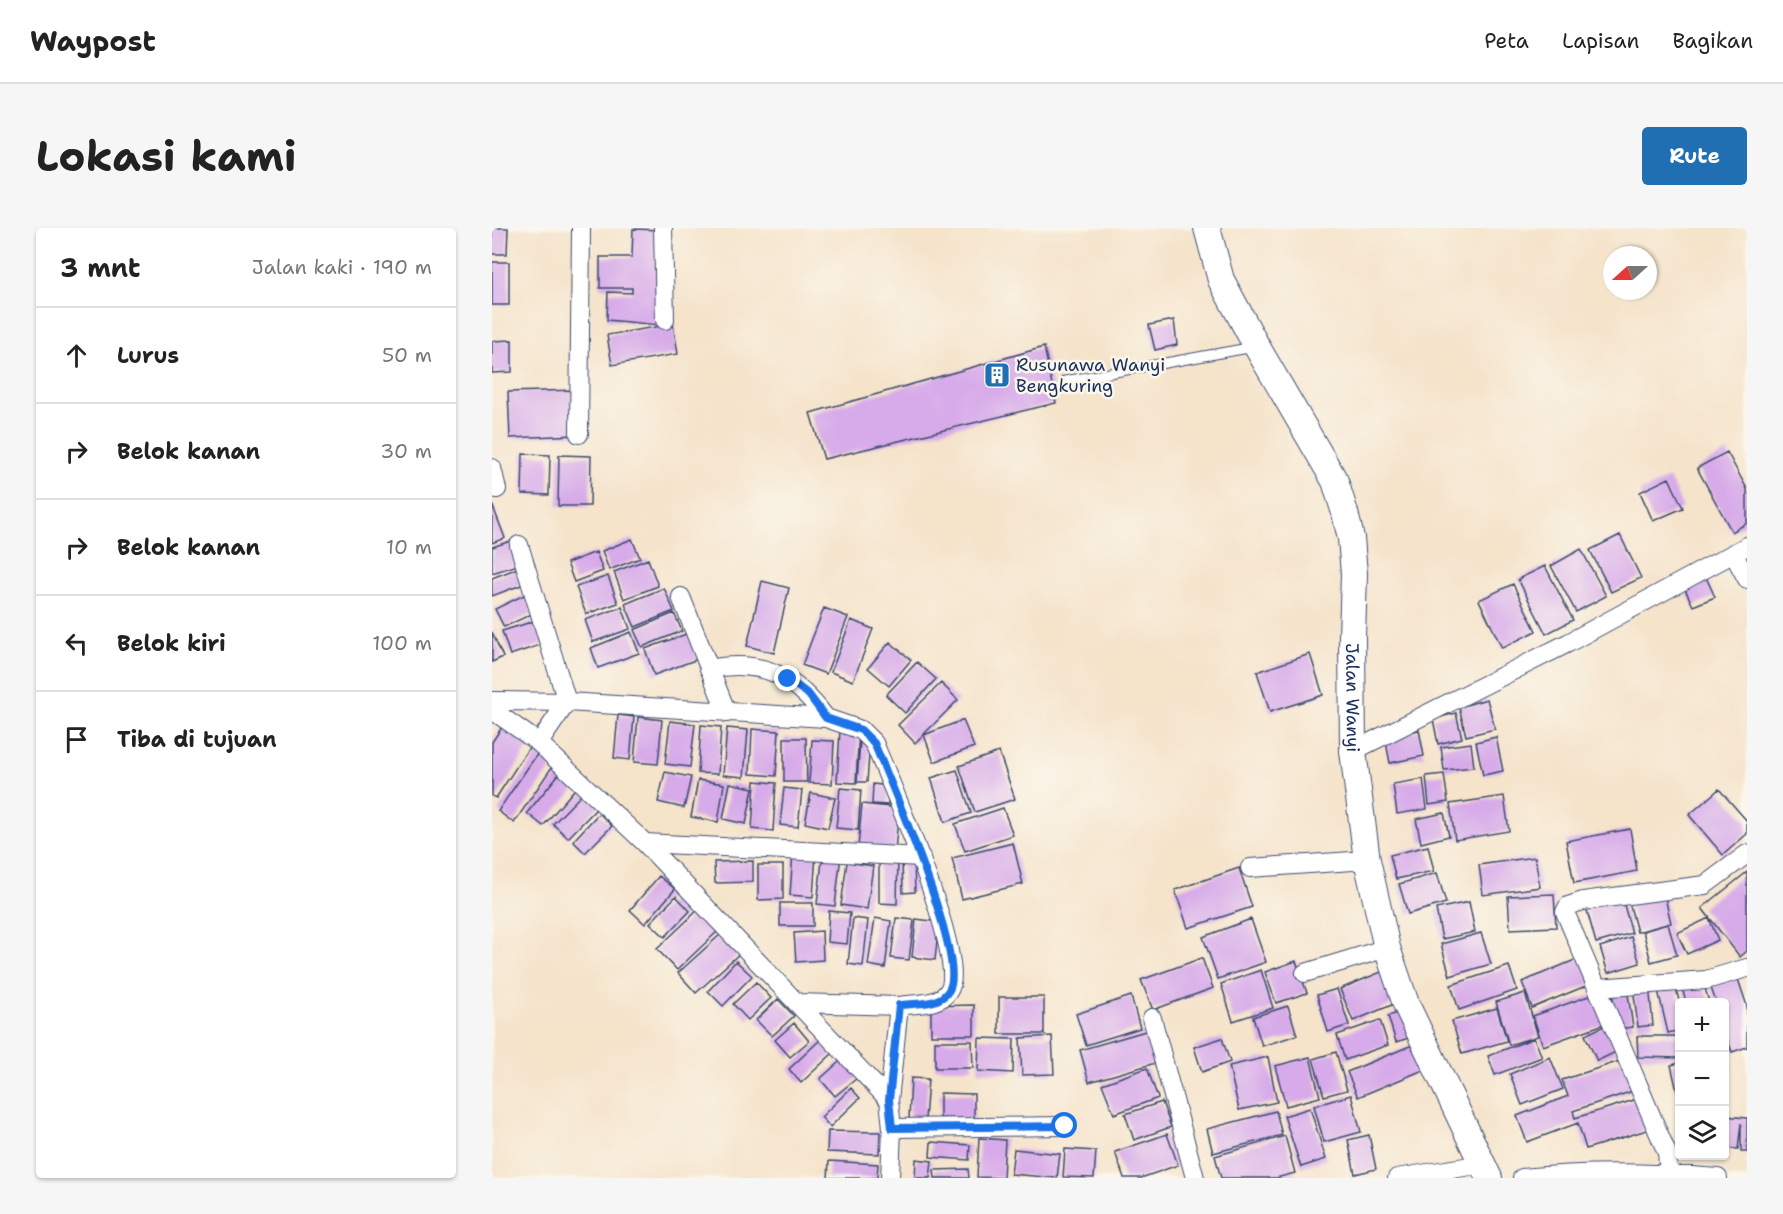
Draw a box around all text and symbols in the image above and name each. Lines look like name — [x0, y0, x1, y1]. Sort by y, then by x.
text: Waypost — [30, 22, 156, 60]
text: Peta — [1484, 27, 1529, 55]
text: Lapisan — [1562, 27, 1639, 55]
text: Bagikan — [1672, 27, 1753, 55]
button: Rute — [1642, 127, 1747, 185]
text: Lokasi kami — [36, 128, 297, 184]
north arrow — [1603, 246, 1657, 300]
text: 3 mnt — [60, 250, 140, 285]
text: Jalan kaki · 190 m — [252, 254, 432, 280]
icon: ahead — [60, 339, 93, 372]
text: Lurus — [117, 341, 179, 370]
text: 50 m — [382, 342, 432, 368]
place label: Rusunawa Wanyi Bengkuring — [1016, 353, 1165, 398]
building icon: Rusunawa Wanyi Bengkuring — [982, 360, 1012, 390]
icon: right — [60, 435, 93, 468]
text: Belok kanan — [117, 437, 260, 466]
text: 30 m — [380, 438, 432, 464]
icon: right — [60, 531, 93, 564]
text: Belok kanan — [117, 533, 260, 562]
text: 10 m — [386, 534, 432, 560]
icon: left — [60, 627, 93, 660]
text: Belok kiri — [117, 629, 226, 658]
text: 100 m — [372, 630, 432, 656]
street label: Jalan Wanyi — [1340, 643, 1365, 752]
route end — [774, 665, 800, 691]
icon: arrive — [60, 723, 93, 756]
text: Tiba di tujuan — [117, 725, 277, 754]
map controls — [1675, 998, 1729, 1160]
button: + — [1675, 998, 1729, 1052]
button: − — [1675, 1052, 1729, 1106]
button: layers — [1675, 1106, 1729, 1160]
route start — [1051, 1112, 1077, 1138]

